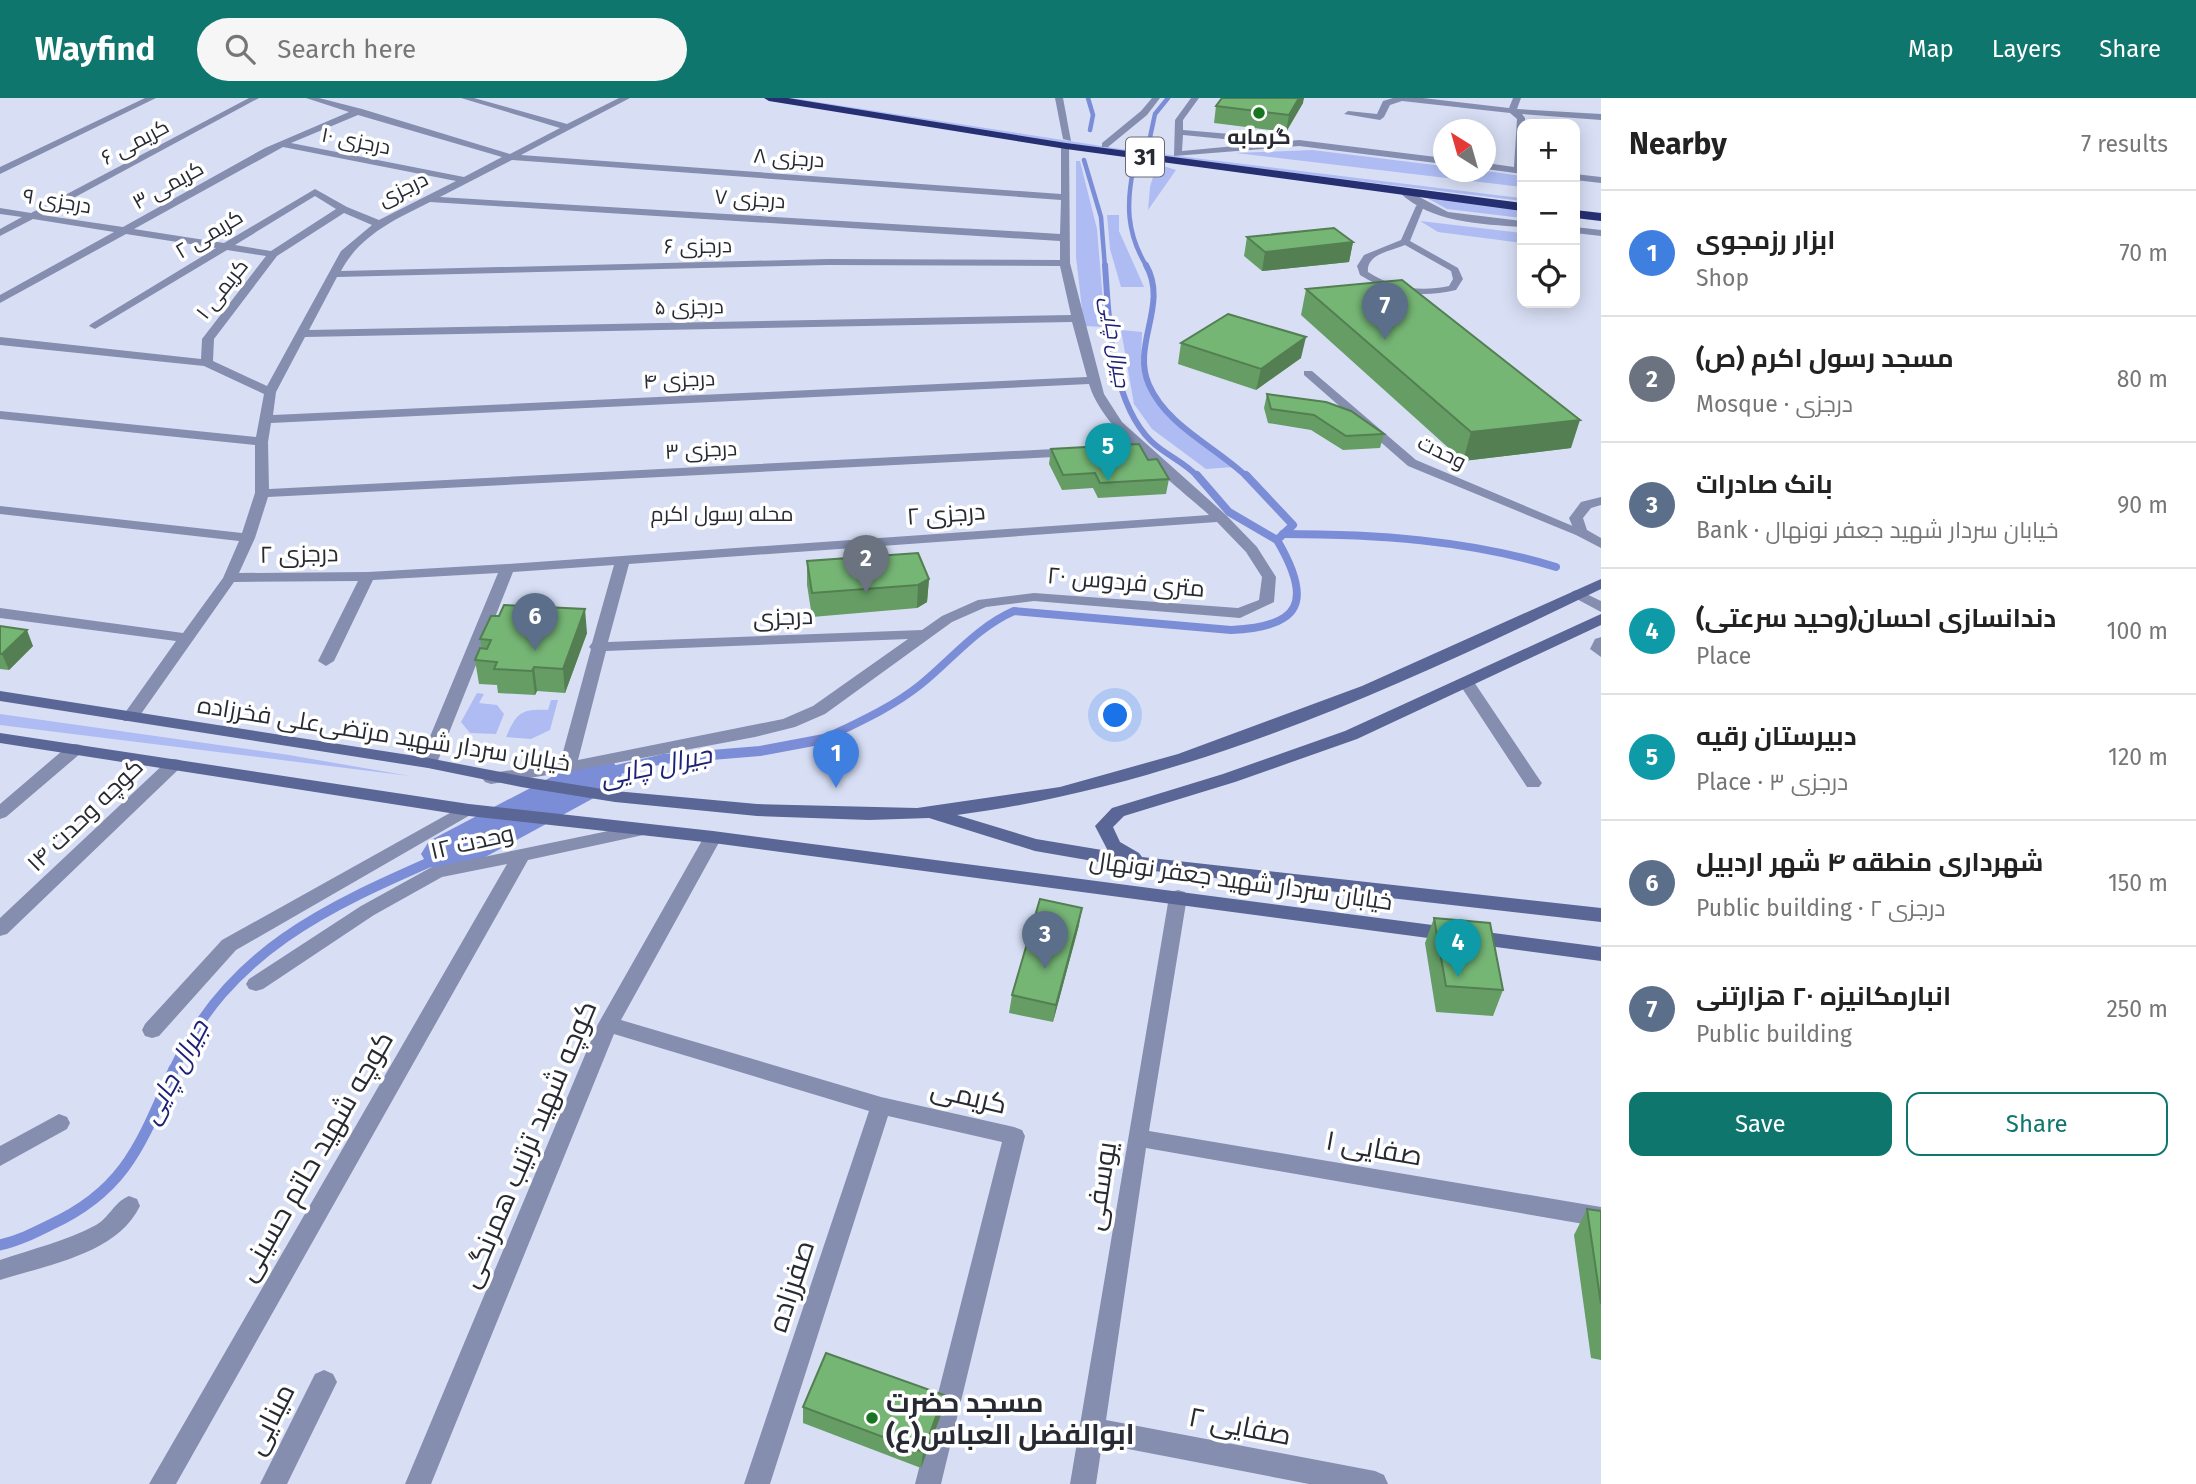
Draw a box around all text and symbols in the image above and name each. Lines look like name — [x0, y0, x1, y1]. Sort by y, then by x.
search box — [197, 18, 687, 81]
text: Wayfind — [35, 29, 155, 69]
icon: search — [221, 30, 259, 68]
text: Search here — [277, 34, 416, 65]
text: Map — [1908, 35, 1954, 63]
text: Layers — [1992, 35, 2061, 63]
text: Share — [2099, 35, 2161, 63]
marker: گرمابه — [1251, 105, 1267, 121]
street label: کریمی ۶ — [96, 113, 174, 171]
north arrow — [1433, 119, 1496, 182]
map controls — [1517, 119, 1580, 308]
button: + — [1517, 119, 1580, 182]
street label: درجزی ۱۰ — [319, 122, 393, 160]
place label: گرمابه — [1227, 124, 1291, 150]
text: Nearby — [1629, 126, 1727, 162]
text: 7 results — [2081, 130, 2168, 158]
road number: 31 — [1126, 138, 1164, 176]
street label: درجزی ۸ — [753, 143, 825, 173]
street label: کریمی ۳ — [128, 155, 208, 215]
street label: درجزی — [374, 166, 432, 212]
button: − — [1517, 182, 1580, 245]
street label: درجزی ۹ — [21, 183, 93, 219]
street label: درجزی ۷ — [714, 184, 786, 214]
street label: کریمی ۲ — [170, 204, 248, 264]
text: ابزار رزمجوی — [1696, 225, 1835, 256]
street label: درجزی ۶ — [664, 232, 732, 260]
text: 1 — [1647, 239, 1657, 267]
text: 70 m — [2119, 239, 2168, 267]
button: locate — [1517, 245, 1580, 308]
street label: کریمی ۱ — [190, 253, 254, 325]
text: Shop — [1696, 264, 1749, 292]
pin: 7 — [1362, 282, 1408, 340]
street label: درجزی ۵ — [654, 293, 724, 321]
water label: جیرال چایی — [1094, 295, 1135, 391]
text: مسجد رسول اکرم (ص) — [1696, 343, 1954, 374]
street label: درجزی ۴ — [642, 365, 716, 395]
text: 2 — [1646, 365, 1658, 393]
text: 80 m — [2117, 365, 2168, 393]
text: Mosque · درجزی — [1696, 390, 1853, 418]
pin: 5 — [1085, 423, 1131, 481]
street label: وحدت — [1413, 429, 1471, 475]
street label: درجزی ۳ — [664, 435, 738, 465]
text: بانک صادرات — [1696, 469, 1833, 500]
text: 3 — [1646, 491, 1658, 519]
text: 90 m — [2117, 491, 2168, 519]
street label: درجزی ۲ — [906, 497, 986, 531]
district label: محله رسول اکرم — [650, 501, 794, 528]
text: Bank · خیابان سردار شهید جعفر نونهال — [1696, 516, 2058, 544]
pin: 2 — [843, 535, 889, 593]
street label: درجزی ۲ — [259, 539, 339, 569]
street label: ۲۰ متری فردوس — [1046, 561, 1206, 603]
pin: 6 — [512, 593, 558, 651]
street label: درجزی — [753, 602, 813, 632]
text: دندانسازی احسان(وحید سرعتی) — [1696, 603, 2056, 634]
text: 4 — [1646, 617, 1659, 645]
text: 100 m — [2107, 617, 2168, 645]
text: Place — [1696, 642, 1751, 670]
street label: خیابان سردار شهید مرتضی‌علی فخرزاده — [196, 691, 572, 777]
your location — [1098, 698, 1132, 732]
text: دبیرستان رقیه — [1696, 721, 1857, 752]
pin: 1 — [813, 730, 859, 788]
water label: جیرال چایی — [598, 739, 716, 794]
text: 5 — [1646, 743, 1658, 771]
text: 120 m — [2108, 743, 2168, 771]
street label: کوچه وحدت ۱۴ — [21, 753, 150, 879]
text: Place · درجزی ۳ — [1696, 768, 1848, 796]
street label: وحدت ۱۲ — [428, 819, 516, 865]
street label: خیابان سردار شهید جعفر نونهال — [1088, 846, 1394, 916]
text: شهرداری منطقه ۴ شهر اردبیل — [1696, 847, 2043, 878]
text: 6 — [1646, 869, 1658, 897]
text: 150 m — [2108, 869, 2168, 897]
text: Public building · درجزی ۲ — [1696, 894, 1945, 922]
pin: 3 — [1022, 911, 1068, 969]
pin: 4 — [1435, 919, 1481, 977]
text: انبارمکانیزه ۲۰ هزارتنی — [1696, 981, 1951, 1012]
text: 7 — [1647, 995, 1657, 1023]
text: 250 m — [2106, 995, 2168, 1023]
street label: کوچه شهید ترتیب همرنگی — [453, 996, 605, 1293]
water label: جیرال چایی — [135, 1013, 217, 1130]
text: Public building — [1696, 1020, 1852, 1048]
street label: کوچه شهید حاتم حسینی — [230, 1025, 403, 1288]
street label: کریمی — [928, 1071, 1010, 1121]
button: Save — [1629, 1092, 1892, 1156]
button: Share — [1906, 1092, 2168, 1156]
street label: صفایی ۱ — [1323, 1123, 1425, 1173]
street label: یوسفی — [1077, 1139, 1123, 1233]
street label: صفرزاده — [761, 1236, 821, 1336]
street label: مینایی — [238, 1378, 302, 1460]
place label: مسجد حضرت ابوالفضل العباس(ع) — [886, 1386, 1135, 1453]
street label: صفایی ۲ — [1186, 1400, 1294, 1452]
marker: مسجد حضرت ابوالفضل العباس(ع) — [864, 1410, 880, 1426]

